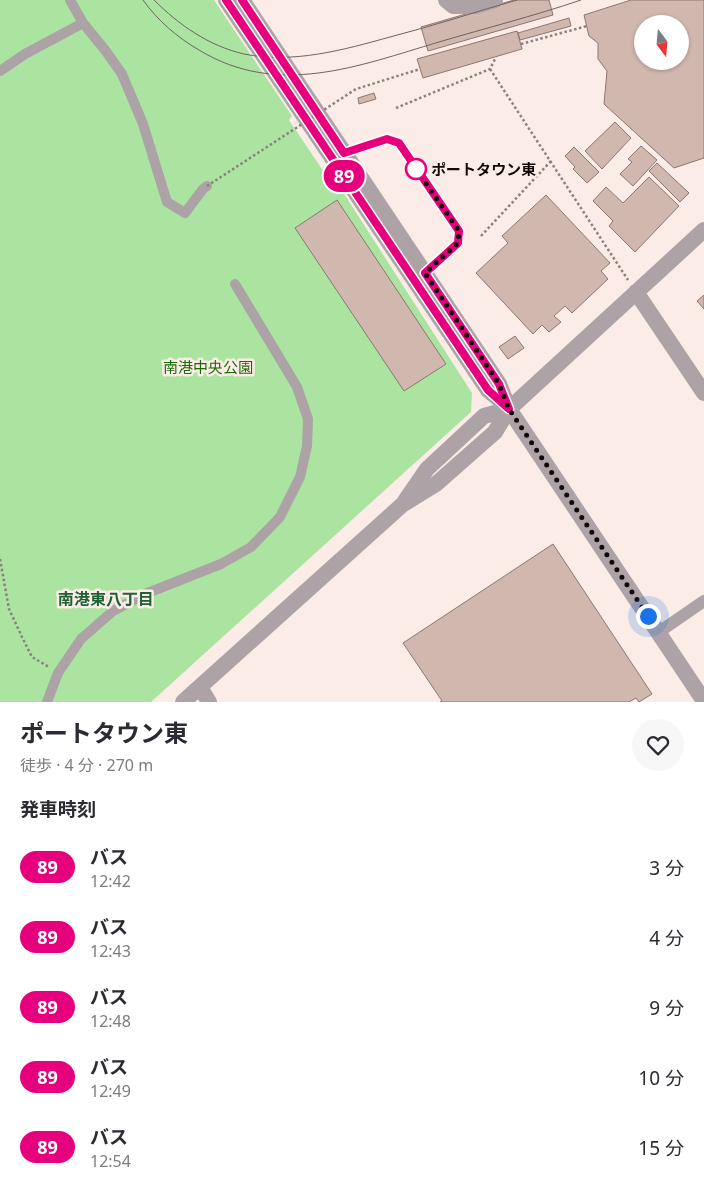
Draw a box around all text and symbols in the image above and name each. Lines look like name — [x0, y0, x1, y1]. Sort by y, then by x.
north arrow — [634, 15, 689, 70]
map controls — [634, 15, 689, 70]
marker: ポートタウン東 — [405, 158, 427, 180]
place label: ポートタウン東 — [431, 159, 536, 179]
line badge: 89 — [322, 160, 366, 192]
text: 89 — [334, 164, 354, 188]
park label: 南港中央公園 — [163, 357, 253, 377]
district label: 南港東八丁目 — [58, 588, 154, 610]
your location — [636, 604, 661, 629]
text: ポートタウン東 — [20, 716, 188, 749]
button: heart — [632, 719, 684, 771]
text: 徒歩 · 4 分 · 270 m — [20, 754, 153, 776]
text: 発車時刻 — [20, 796, 96, 822]
text: バス — [90, 844, 128, 870]
text: 89 — [37, 855, 58, 879]
text: 3 分 — [649, 855, 684, 881]
text: 12:42 — [90, 870, 131, 892]
text: バス — [90, 914, 128, 940]
text: 89 — [37, 925, 58, 949]
text: 4 分 — [649, 925, 684, 951]
text: 12:43 — [90, 940, 131, 962]
text: バス — [90, 984, 128, 1010]
text: 89 — [37, 995, 58, 1019]
text: 9 分 — [649, 995, 684, 1021]
text: 12:48 — [90, 1010, 131, 1032]
text: バス — [90, 1054, 128, 1080]
text: 89 — [37, 1065, 58, 1089]
text: 10 分 — [638, 1065, 684, 1091]
text: 12:49 — [90, 1080, 131, 1102]
text: バス — [90, 1124, 128, 1150]
text: 89 — [37, 1135, 58, 1159]
text: 15 分 — [638, 1135, 684, 1161]
text: 12:54 — [90, 1150, 131, 1172]

